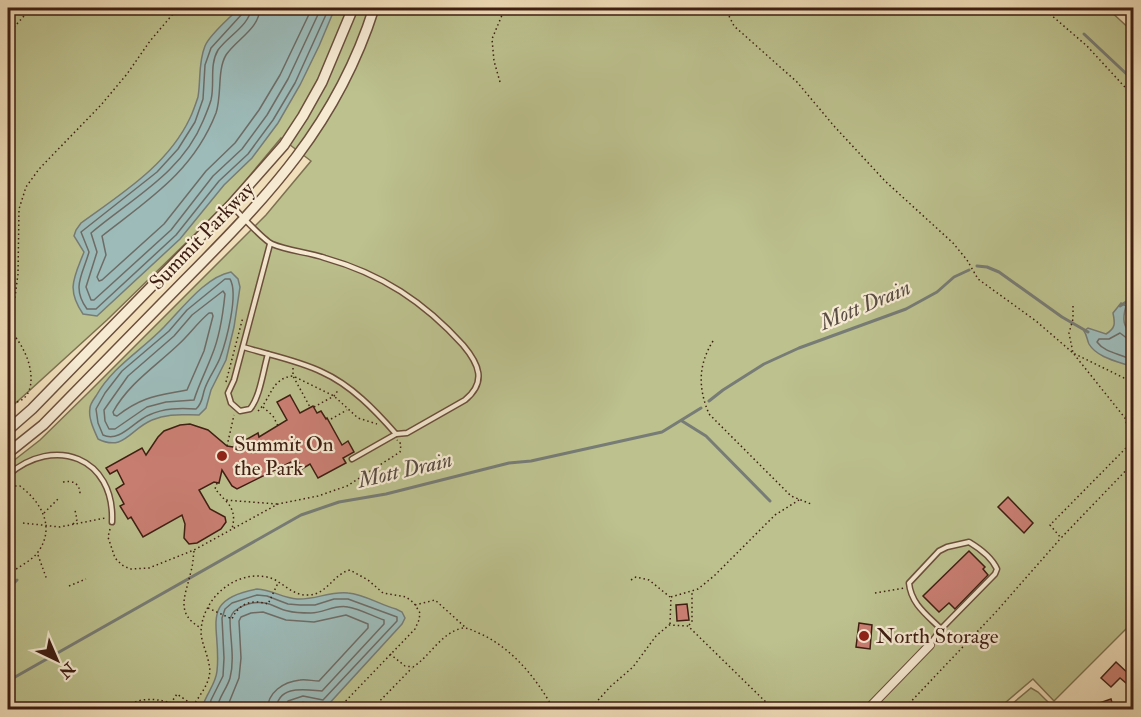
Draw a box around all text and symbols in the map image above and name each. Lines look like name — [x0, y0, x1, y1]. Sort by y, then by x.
street label: Summit Parkway — [144, 176, 261, 296]
water label: Mott Drain — [813, 273, 915, 337]
place label: Summit On the Park — [234, 431, 334, 482]
water label: Mott Drain — [353, 446, 455, 495]
marker: Summit On the Park — [215, 449, 229, 463]
place label: North Storage — [876, 623, 999, 650]
marker: North Storage — [857, 629, 871, 643]
north arrow — [27, 630, 87, 690]
text: N — [54, 657, 80, 683]

